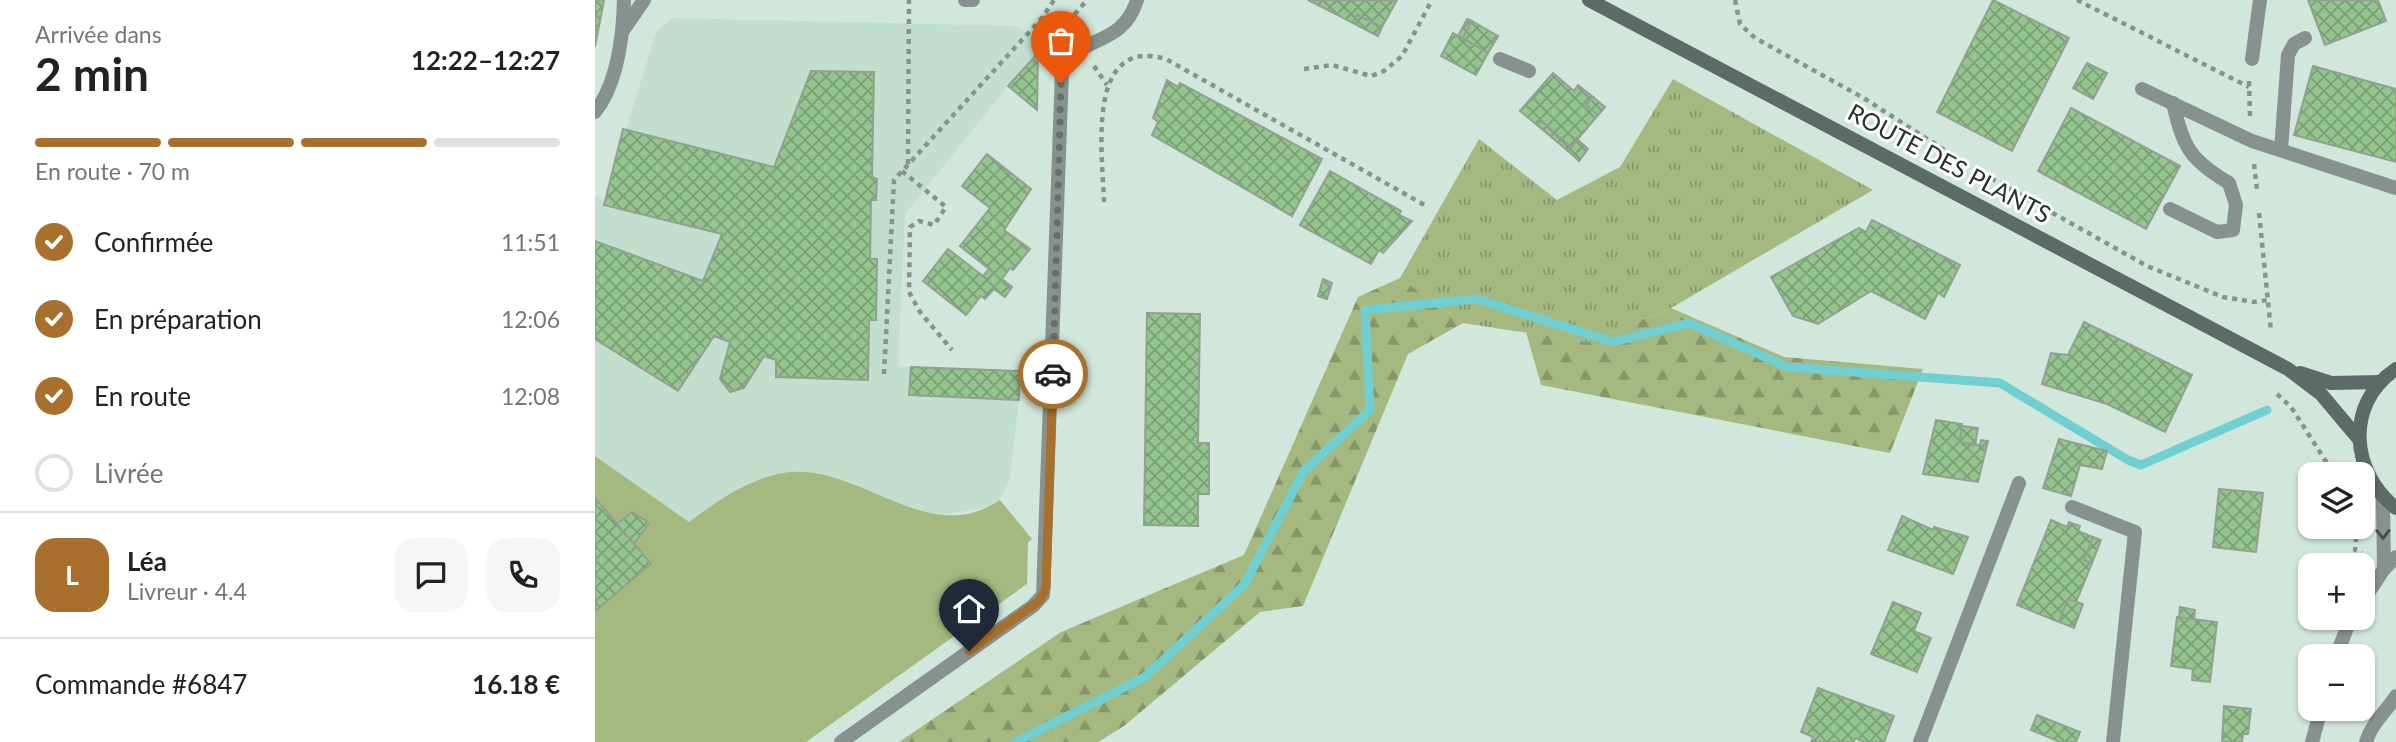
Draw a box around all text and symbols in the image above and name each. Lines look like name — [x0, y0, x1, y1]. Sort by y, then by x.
pin — [1031, 11, 1091, 83]
text: Arrivée dans — [35, 20, 162, 48]
icon: bag — [1042, 22, 1080, 60]
text: 12:22–12:27 — [411, 44, 560, 76]
text: 2 min — [35, 46, 149, 101]
street label: ROUTE DES PLANTS — [1843, 97, 2056, 228]
text: En route · 70 m — [35, 157, 190, 185]
icon: check — [35, 223, 73, 261]
text: Confirmée — [94, 226, 213, 258]
text: 11:51 — [501, 228, 560, 256]
icon: check — [35, 300, 73, 338]
text: En préparation — [94, 303, 262, 335]
text: 12:06 — [501, 305, 560, 333]
courier — [1018, 339, 1088, 409]
icon: car — [1034, 355, 1072, 393]
icon: check — [35, 377, 73, 415]
text: En route — [94, 380, 191, 412]
text: 12:08 — [501, 382, 560, 410]
text: Livrée — [94, 457, 163, 489]
map controls — [2298, 462, 2375, 721]
button: layers — [2298, 462, 2375, 539]
one-way arrow — [2375, 529, 2391, 539]
button: chat — [394, 538, 468, 612]
button: phone — [486, 538, 560, 612]
text: Léa — [127, 545, 167, 577]
button: + — [2298, 553, 2375, 630]
text: L — [65, 559, 79, 591]
text: Livreur · 4.4 — [127, 577, 247, 605]
pin — [939, 579, 999, 651]
icon: home — [950, 590, 988, 628]
button: − — [2298, 644, 2375, 721]
text: Commande #6847 — [35, 668, 247, 700]
text: 16.18 € — [472, 668, 560, 700]

